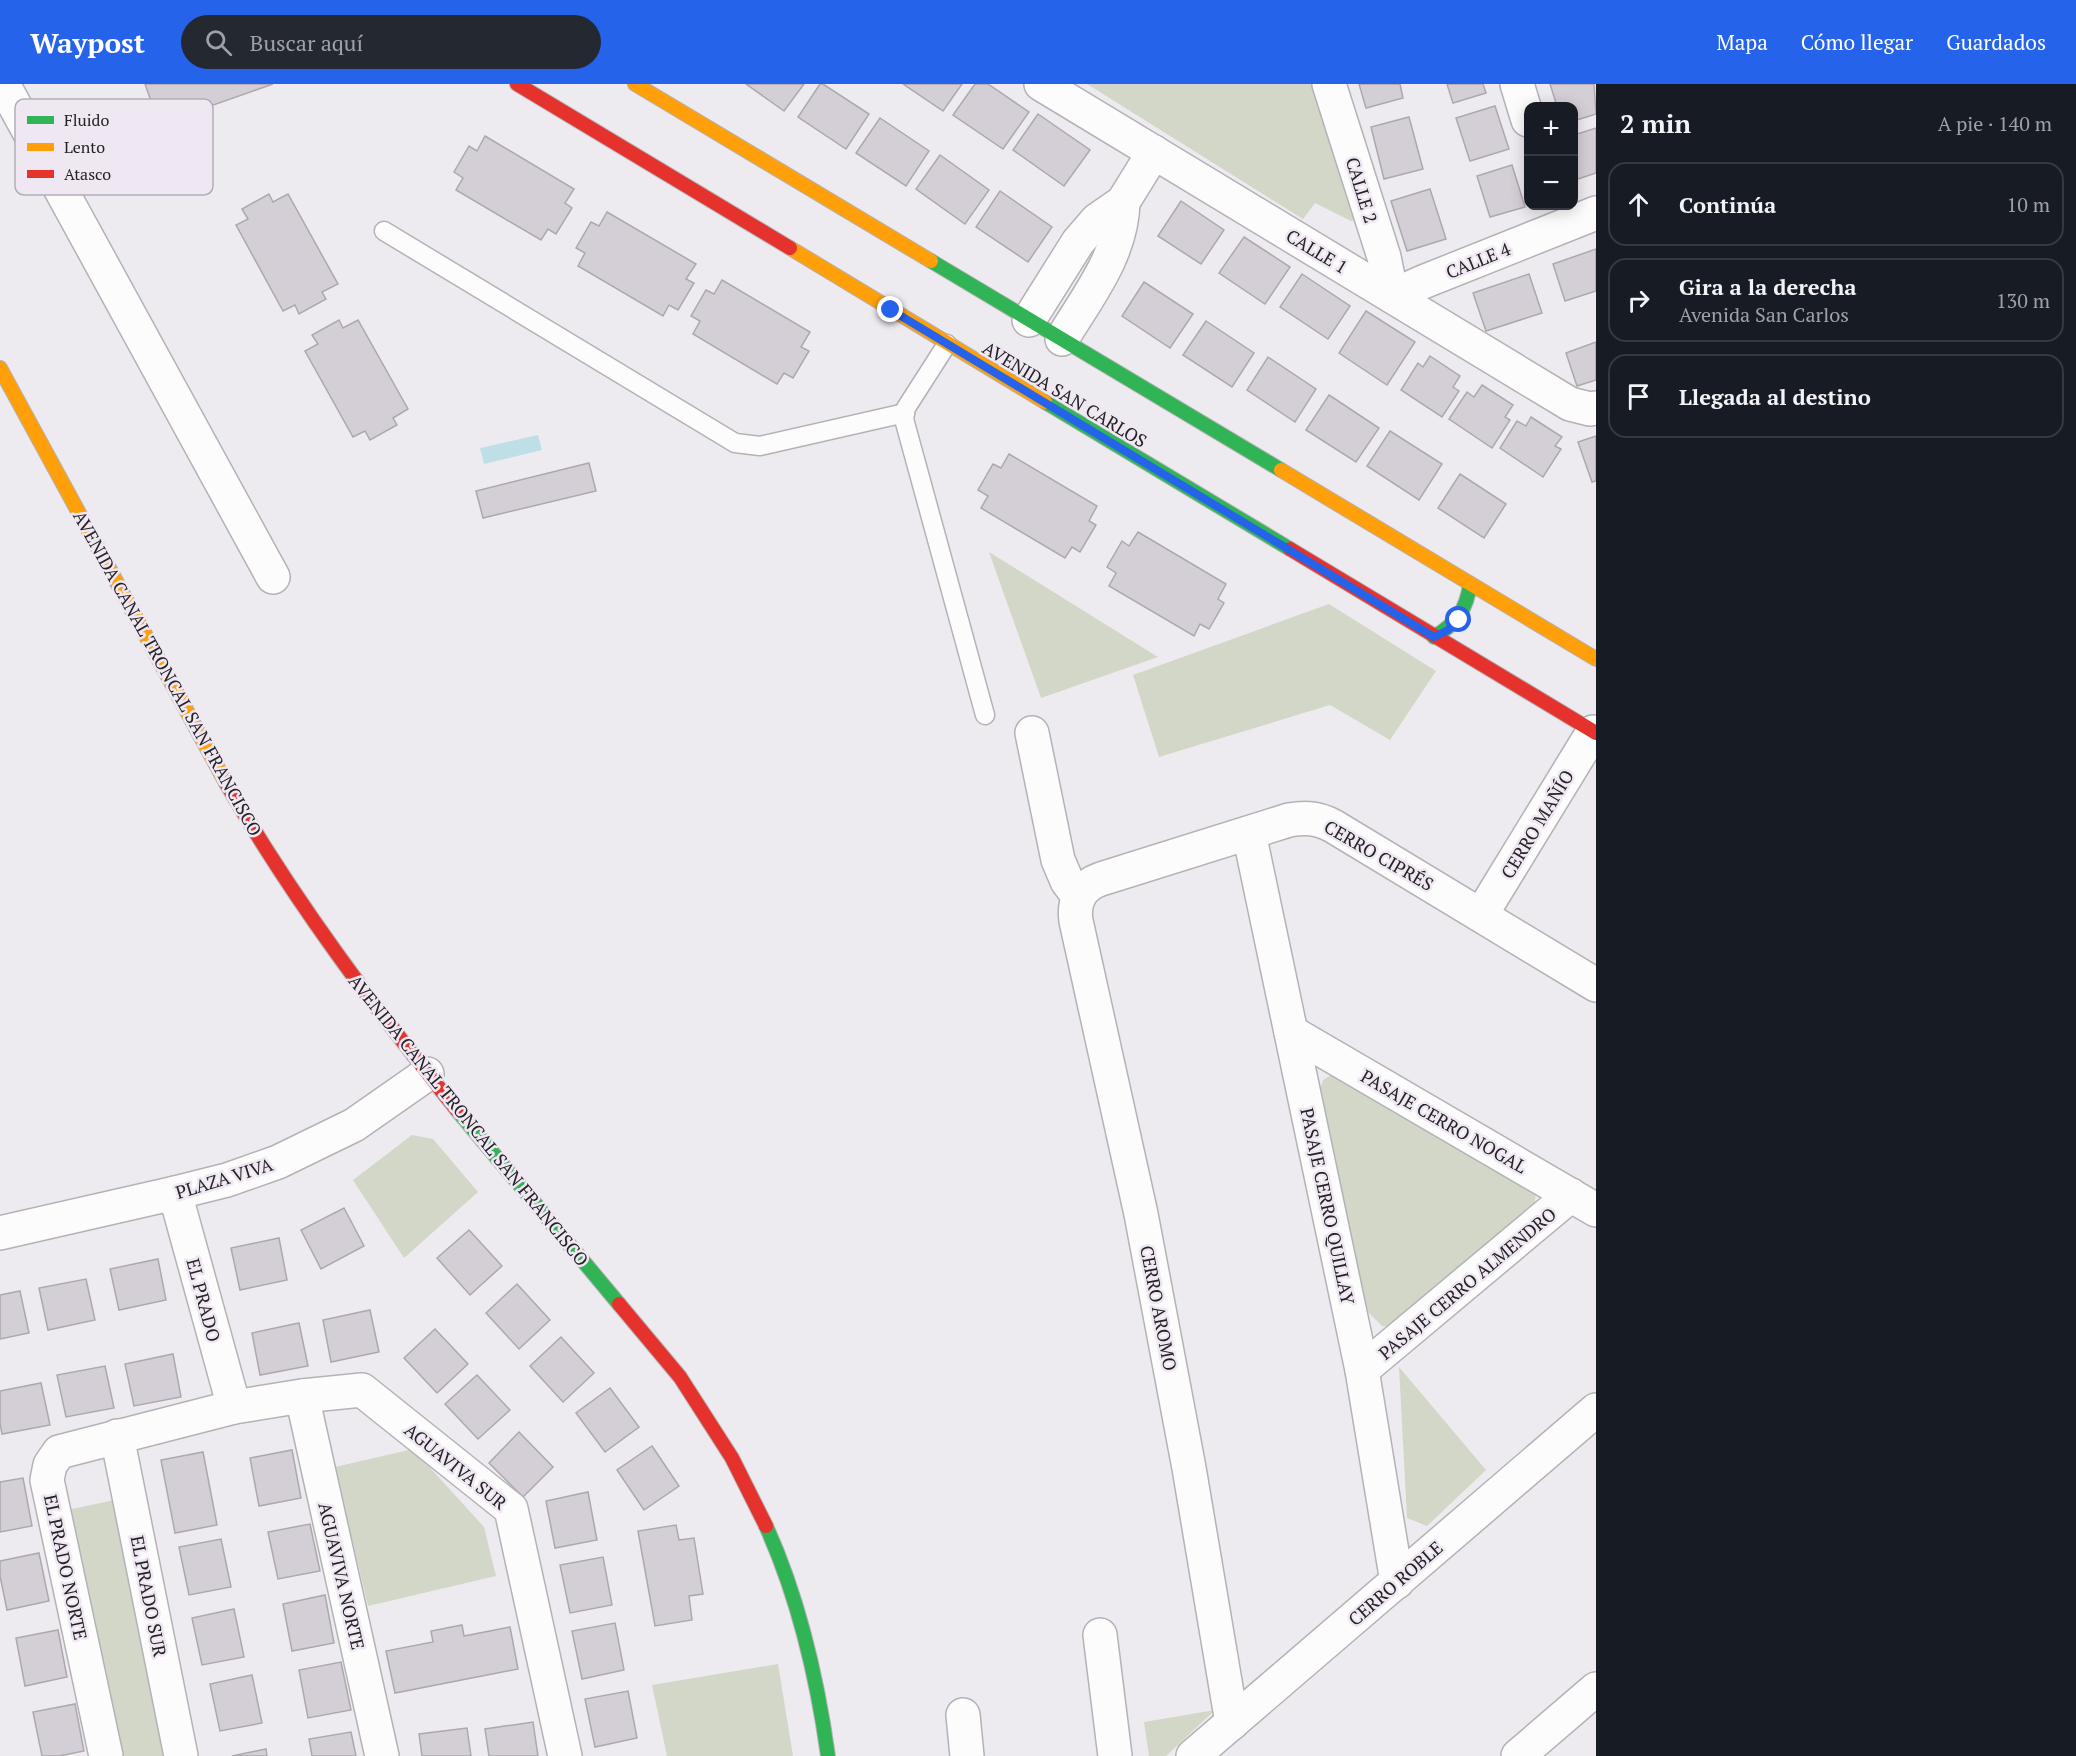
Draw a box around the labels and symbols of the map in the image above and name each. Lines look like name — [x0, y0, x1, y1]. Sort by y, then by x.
legend — [15, 99, 213, 195]
text: Fluido — [64, 109, 109, 131]
text: Lento — [64, 136, 105, 158]
street label: CALLE 2 — [1341, 154, 1383, 226]
text: Atasco — [64, 163, 111, 185]
street label: CALLE 1 — [1282, 223, 1352, 279]
street label: CALLE 4 — [1442, 236, 1514, 284]
route end — [877, 296, 903, 322]
street label: AVENIDA SAN CARLOS — [978, 335, 1152, 453]
street label: AVENIDA CANAL TRONCAL SAN FRANCISCO — [68, 506, 268, 840]
route start — [1445, 606, 1471, 632]
street label: CERRO MAÑÍO — [1495, 765, 1579, 883]
street label: CERRO CIPRÉS — [1320, 814, 1438, 896]
street label: AVENIDA CANAL TRONCAL SAN FRANCISCO — [344, 969, 594, 1271]
street label: PASAJE CERRO NOGAL — [1357, 1064, 1531, 1178]
street label: PASAJE CERRO QUILLAY — [1295, 1105, 1361, 1307]
street label: PLAZA VIVA — [172, 1152, 276, 1204]
street label: PASAJE CERRO ALMENDRO — [1373, 1202, 1561, 1364]
street label: CERRO AROMO — [1135, 1243, 1183, 1373]
street label: EL PRADO — [181, 1256, 227, 1344]
street label: AGUAVIVA SUR — [400, 1417, 512, 1515]
street label: EL PRADO NORTE — [39, 1492, 93, 1642]
street label: AGUAVIVA NORTE — [313, 1500, 371, 1652]
street label: EL PRADO SUR — [125, 1533, 173, 1659]
street label: CERRO ROBLE — [1343, 1535, 1447, 1631]

